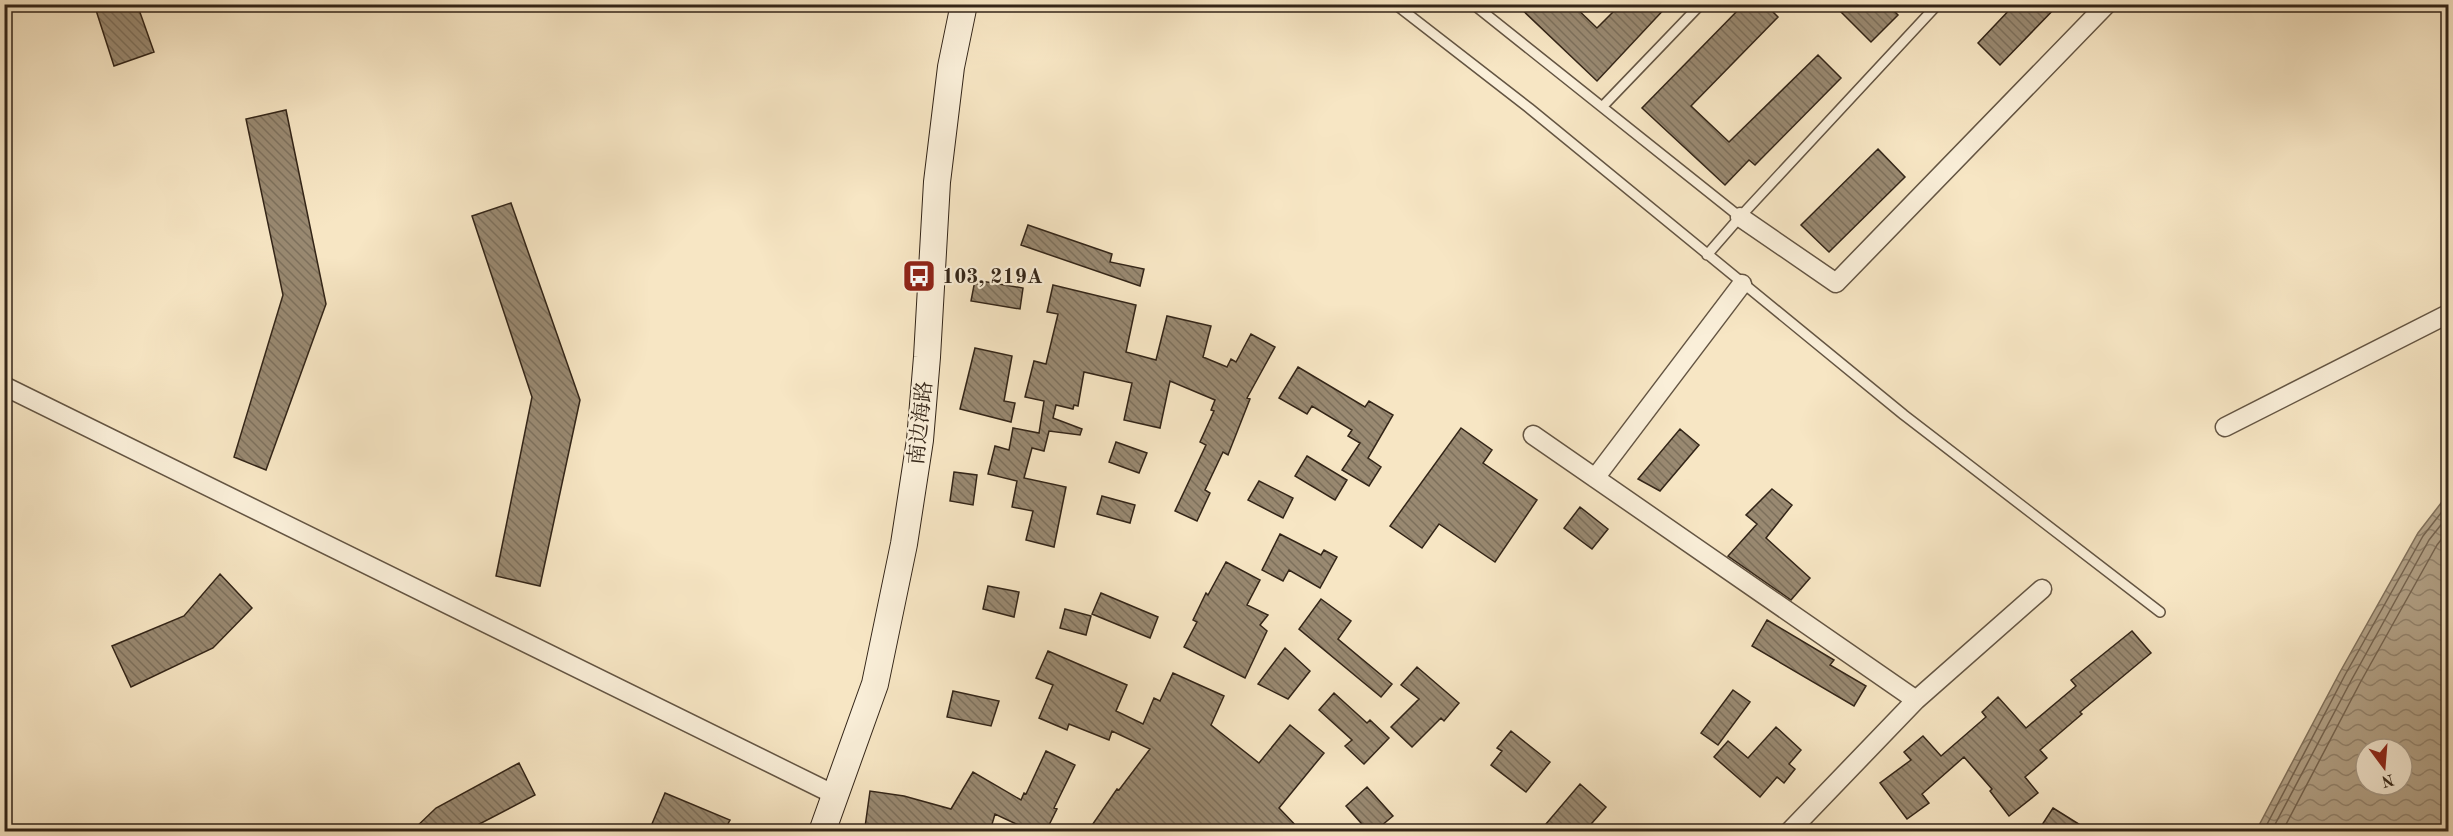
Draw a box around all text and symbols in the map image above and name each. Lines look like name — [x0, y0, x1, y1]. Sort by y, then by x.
bus stop icon: 103, 219A — [901, 258, 937, 294]
place label: 103, 219A — [942, 267, 1043, 288]
street label: 南边海路 — [905, 380, 936, 466]
north arrow — [2354, 737, 2414, 797]
text: N — [2379, 770, 2396, 789]

